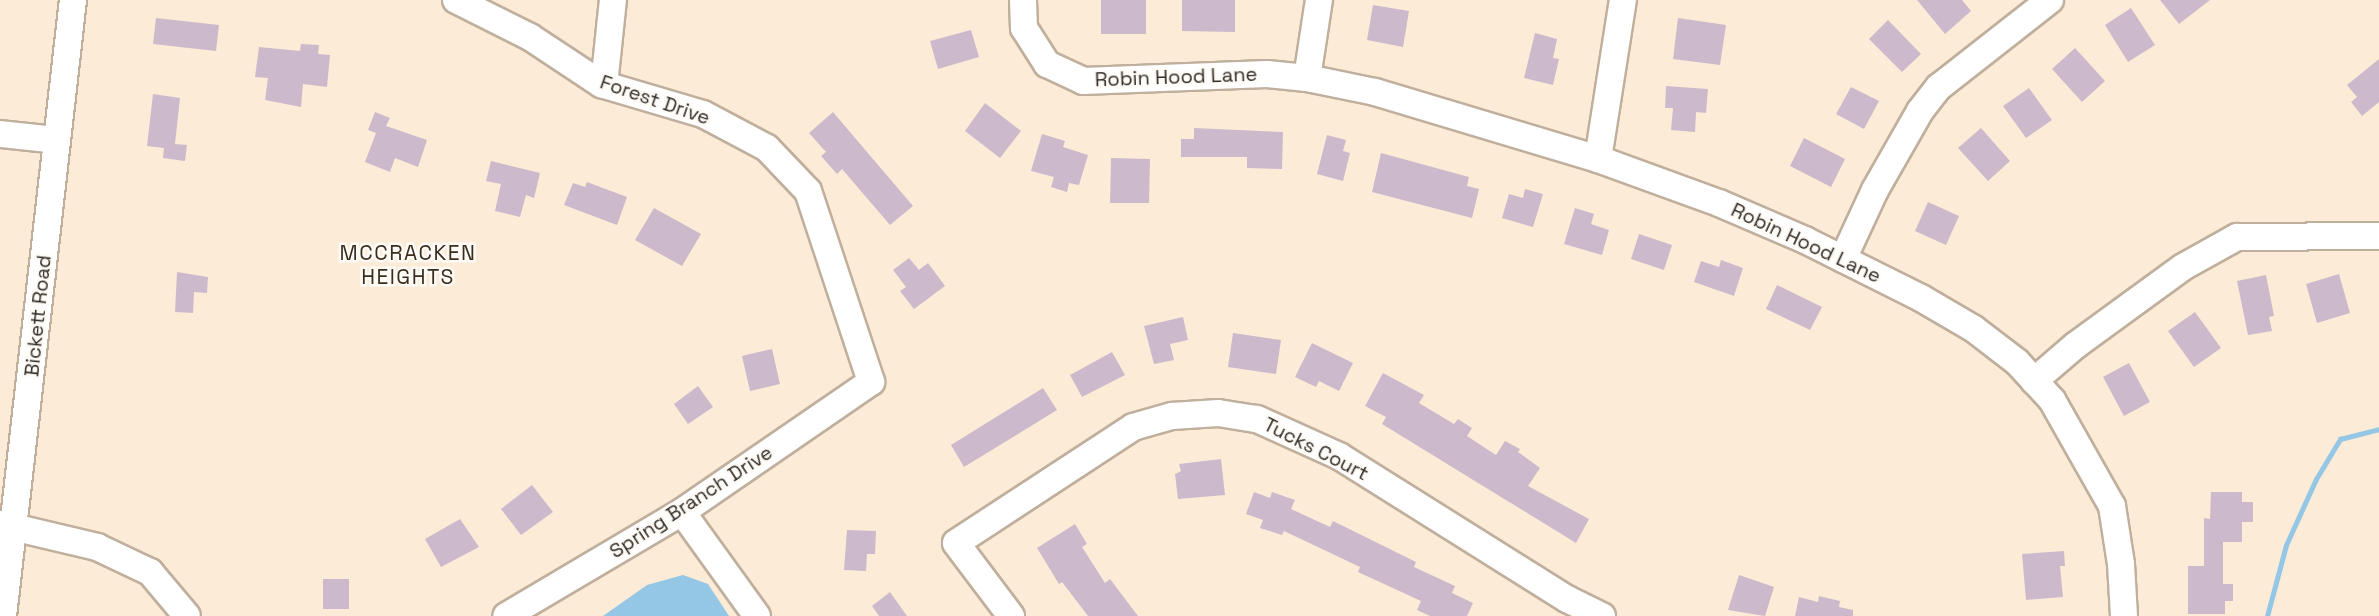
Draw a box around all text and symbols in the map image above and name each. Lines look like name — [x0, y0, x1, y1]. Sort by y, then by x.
street label: Robin Hood Lane — [1094, 62, 1258, 92]
street label: Forest Drive — [597, 70, 713, 130]
street label: Robin Hood Lane — [1727, 198, 1885, 288]
district label: MCCRACKEN HEIGHTS — [340, 240, 476, 290]
street label: Bickett Road — [20, 254, 56, 378]
street label: Tucks Court — [1259, 412, 1373, 486]
street label: Spring Branch Drive — [605, 440, 777, 564]

